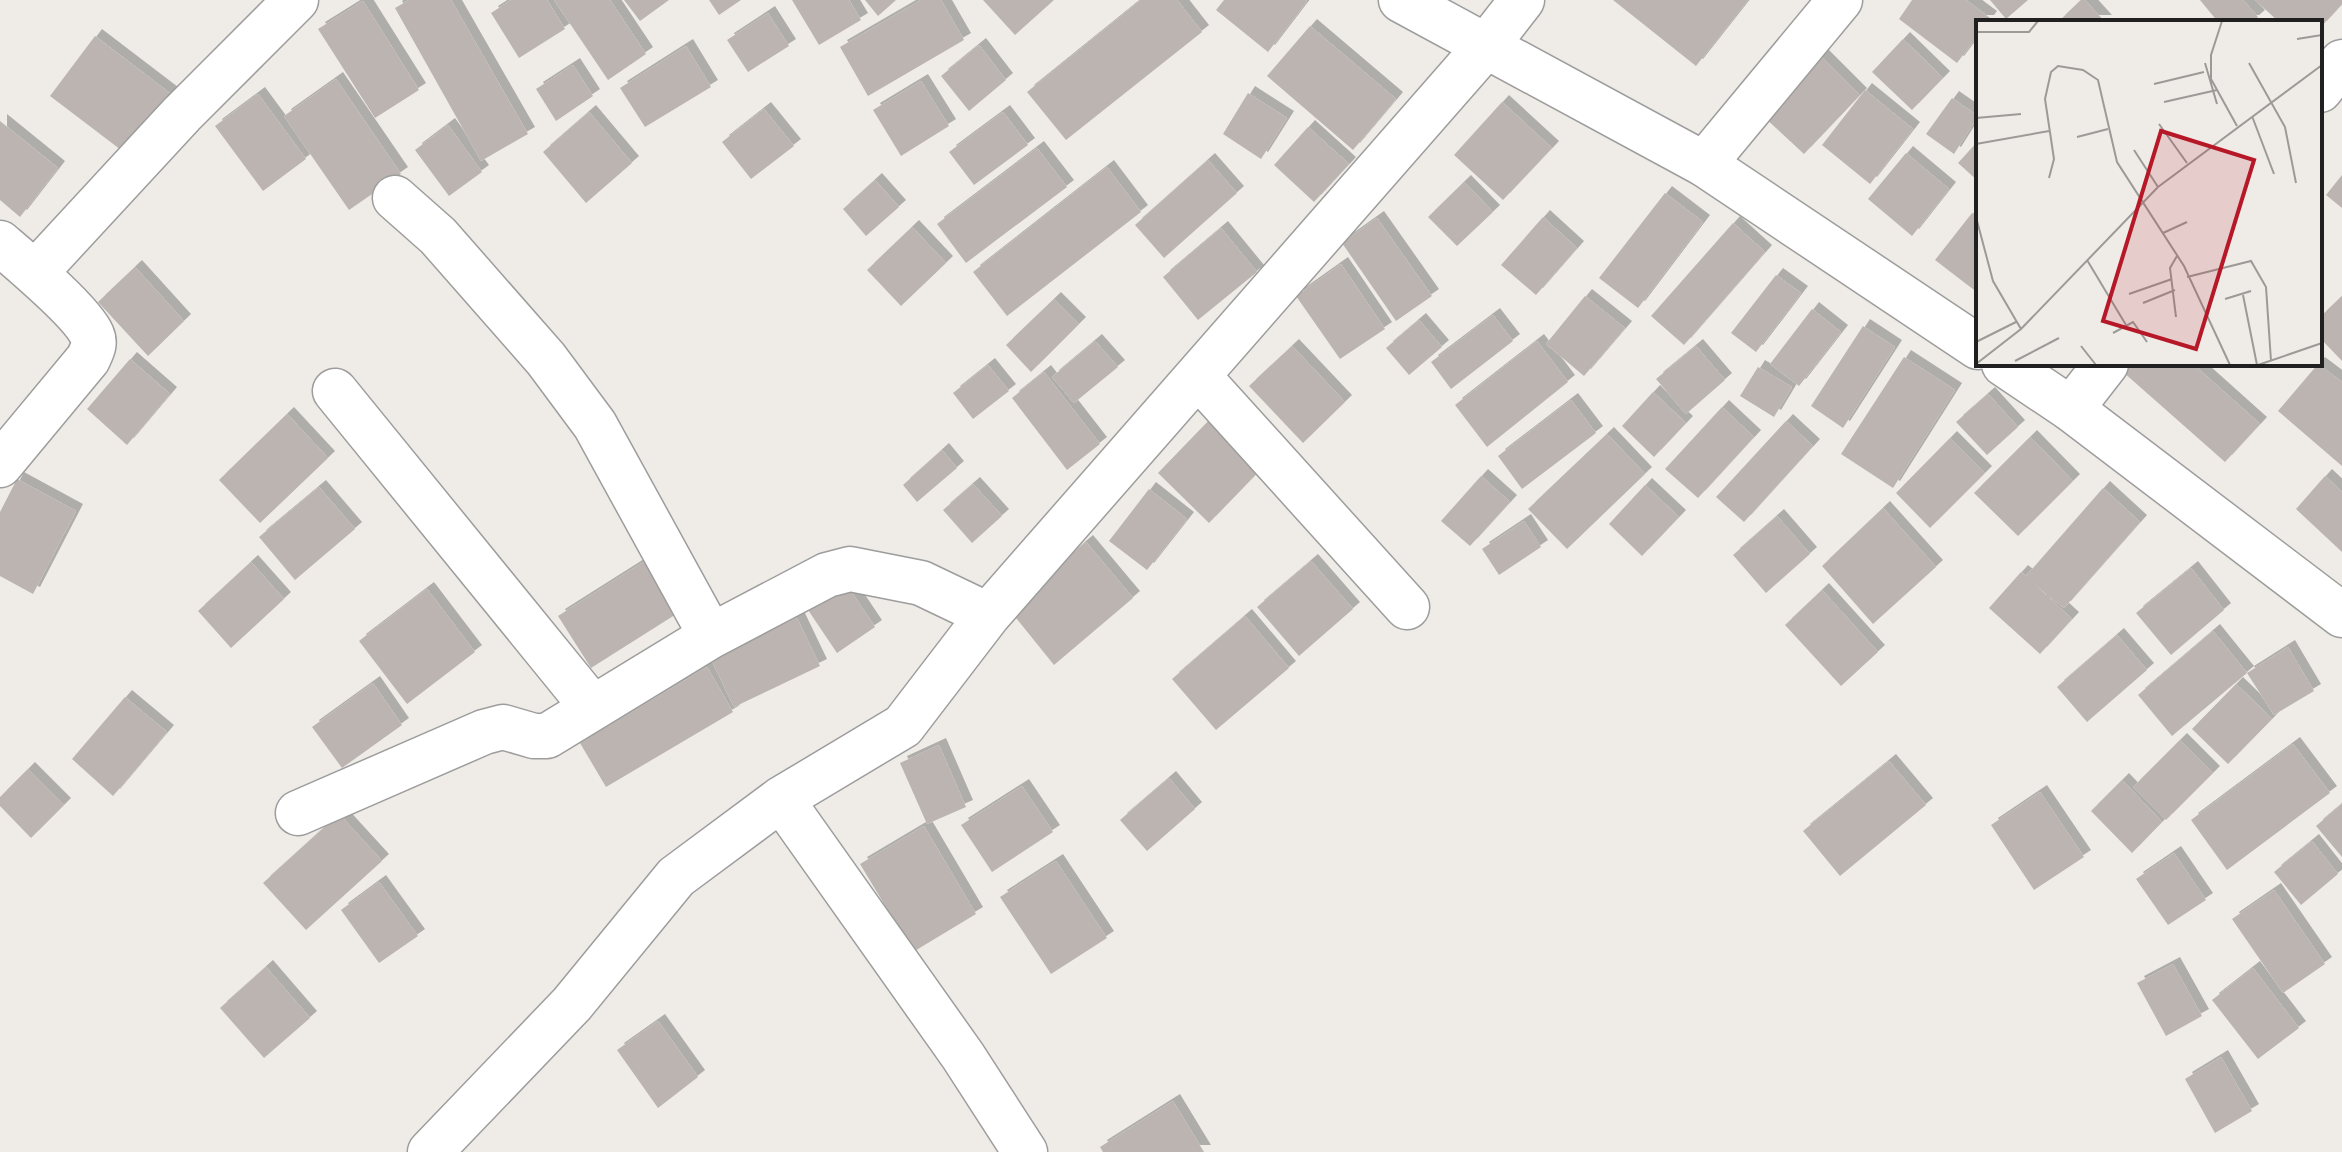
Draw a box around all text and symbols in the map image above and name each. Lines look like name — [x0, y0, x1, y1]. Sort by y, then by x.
inset map — [1976, 20, 2322, 366]

